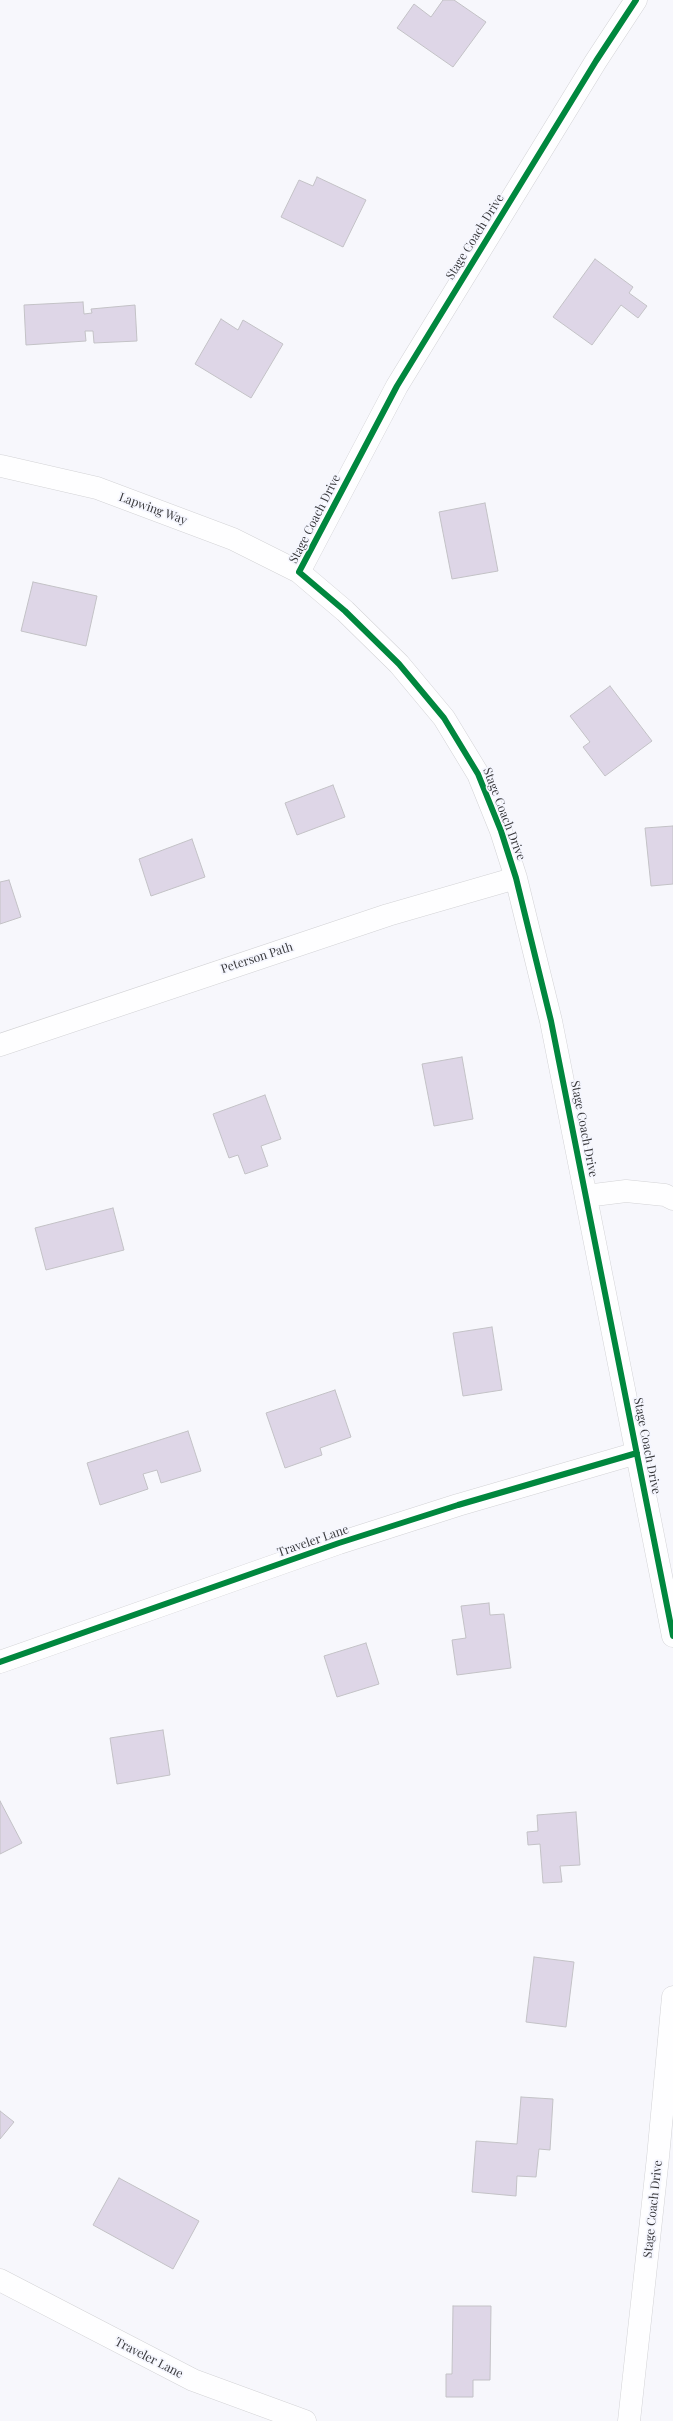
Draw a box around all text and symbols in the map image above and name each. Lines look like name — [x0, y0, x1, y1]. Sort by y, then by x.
street label: Stage Coach Drive — [443, 192, 507, 282]
street label: Stage Coach Drive — [286, 472, 344, 566]
street label: Lapwing Way — [117, 490, 189, 528]
street label: Stage Coach Drive — [480, 766, 528, 862]
street label: Peterson Path — [219, 940, 295, 976]
street label: Stage Coach Drive — [568, 1080, 600, 1178]
street label: Stage Coach Drive — [631, 1397, 663, 1495]
street label: Traveler Lane — [275, 1522, 351, 1560]
street label: Stage Coach Drive — [641, 2160, 665, 2258]
street label: Traveler Lane — [113, 2335, 185, 2381]

